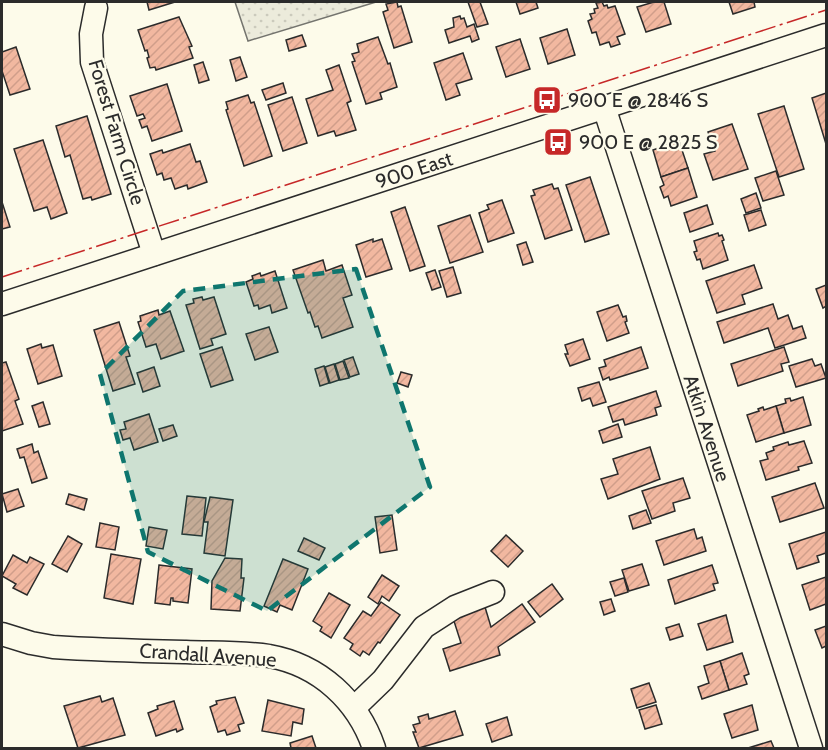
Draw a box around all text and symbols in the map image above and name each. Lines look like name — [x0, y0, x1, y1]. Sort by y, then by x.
street label: Forest Farm Circle — [83, 56, 151, 208]
bus stop icon: 900 E @ 2846 S — [531, 84, 563, 116]
place label: 900 E @ 2846 S — [568, 88, 708, 112]
bus stop icon: 900 E @ 2825 S — [542, 126, 574, 158]
place label: 900 E @ 2825 S — [579, 130, 718, 154]
street label: 900 East — [372, 146, 456, 194]
street label: Atkin Avenue — [678, 372, 736, 484]
street label: Crandall Avenue — [139, 638, 277, 672]

